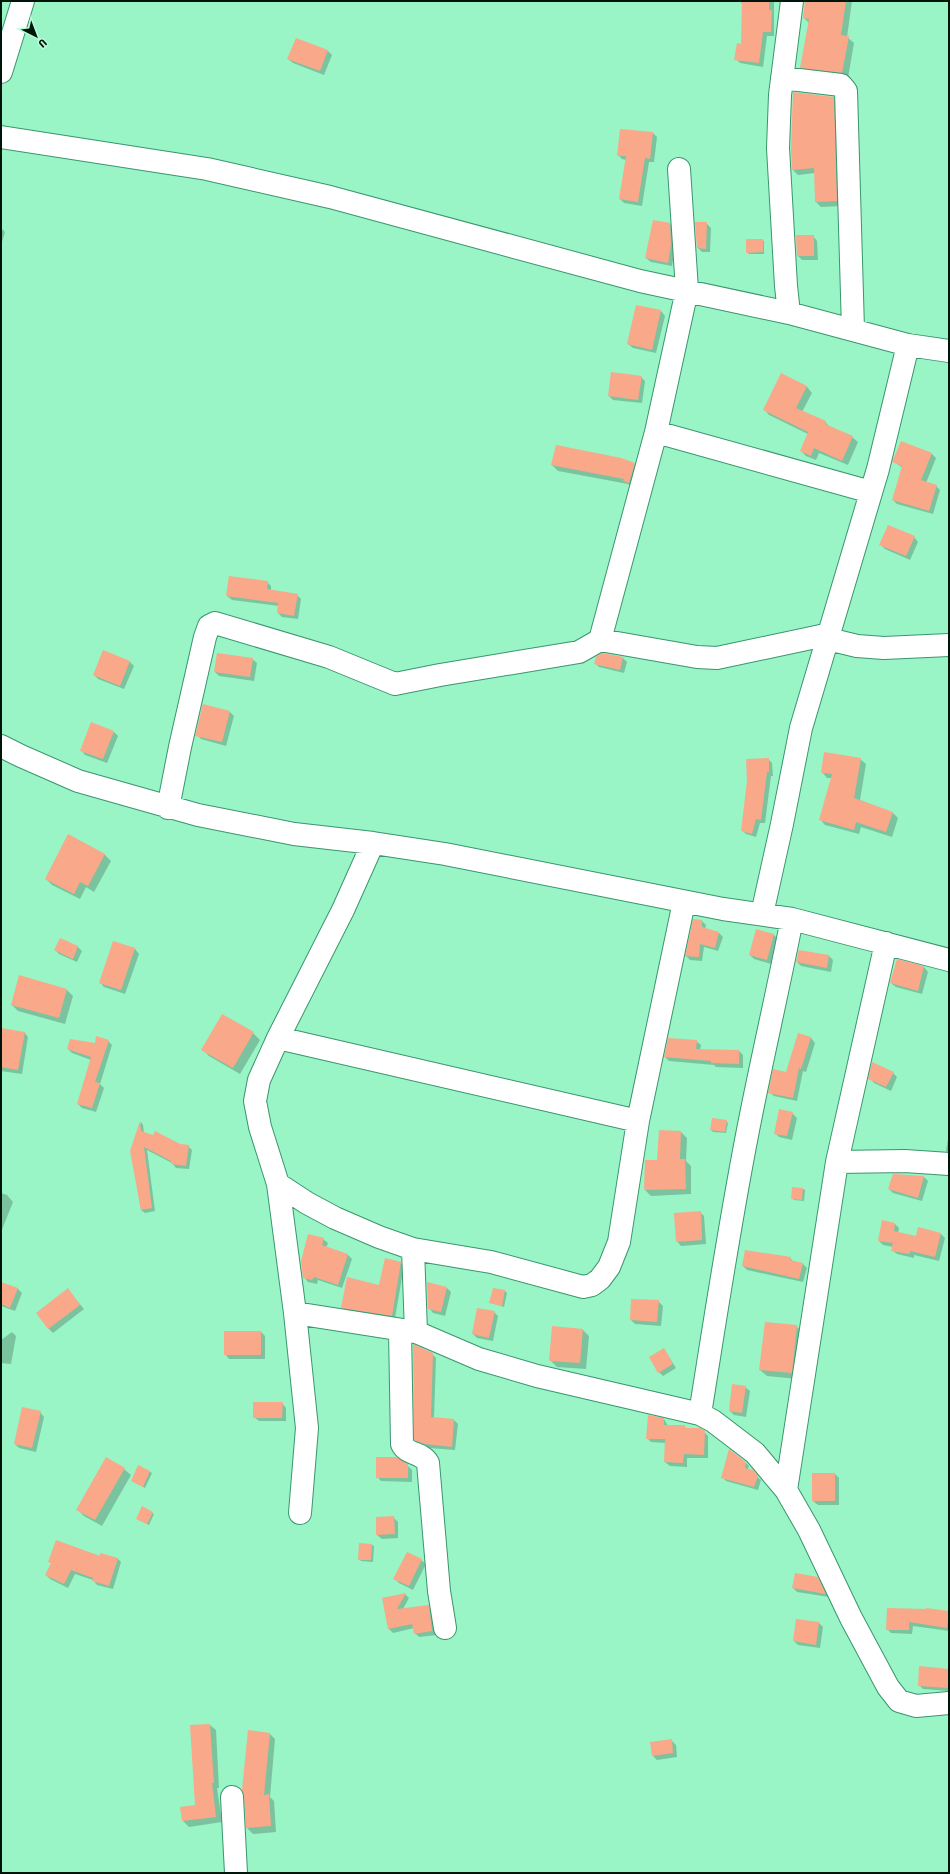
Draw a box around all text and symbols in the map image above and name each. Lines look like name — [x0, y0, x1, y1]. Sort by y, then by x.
north arrow — [16, 16, 56, 56]
text: U — [36, 37, 49, 50]

